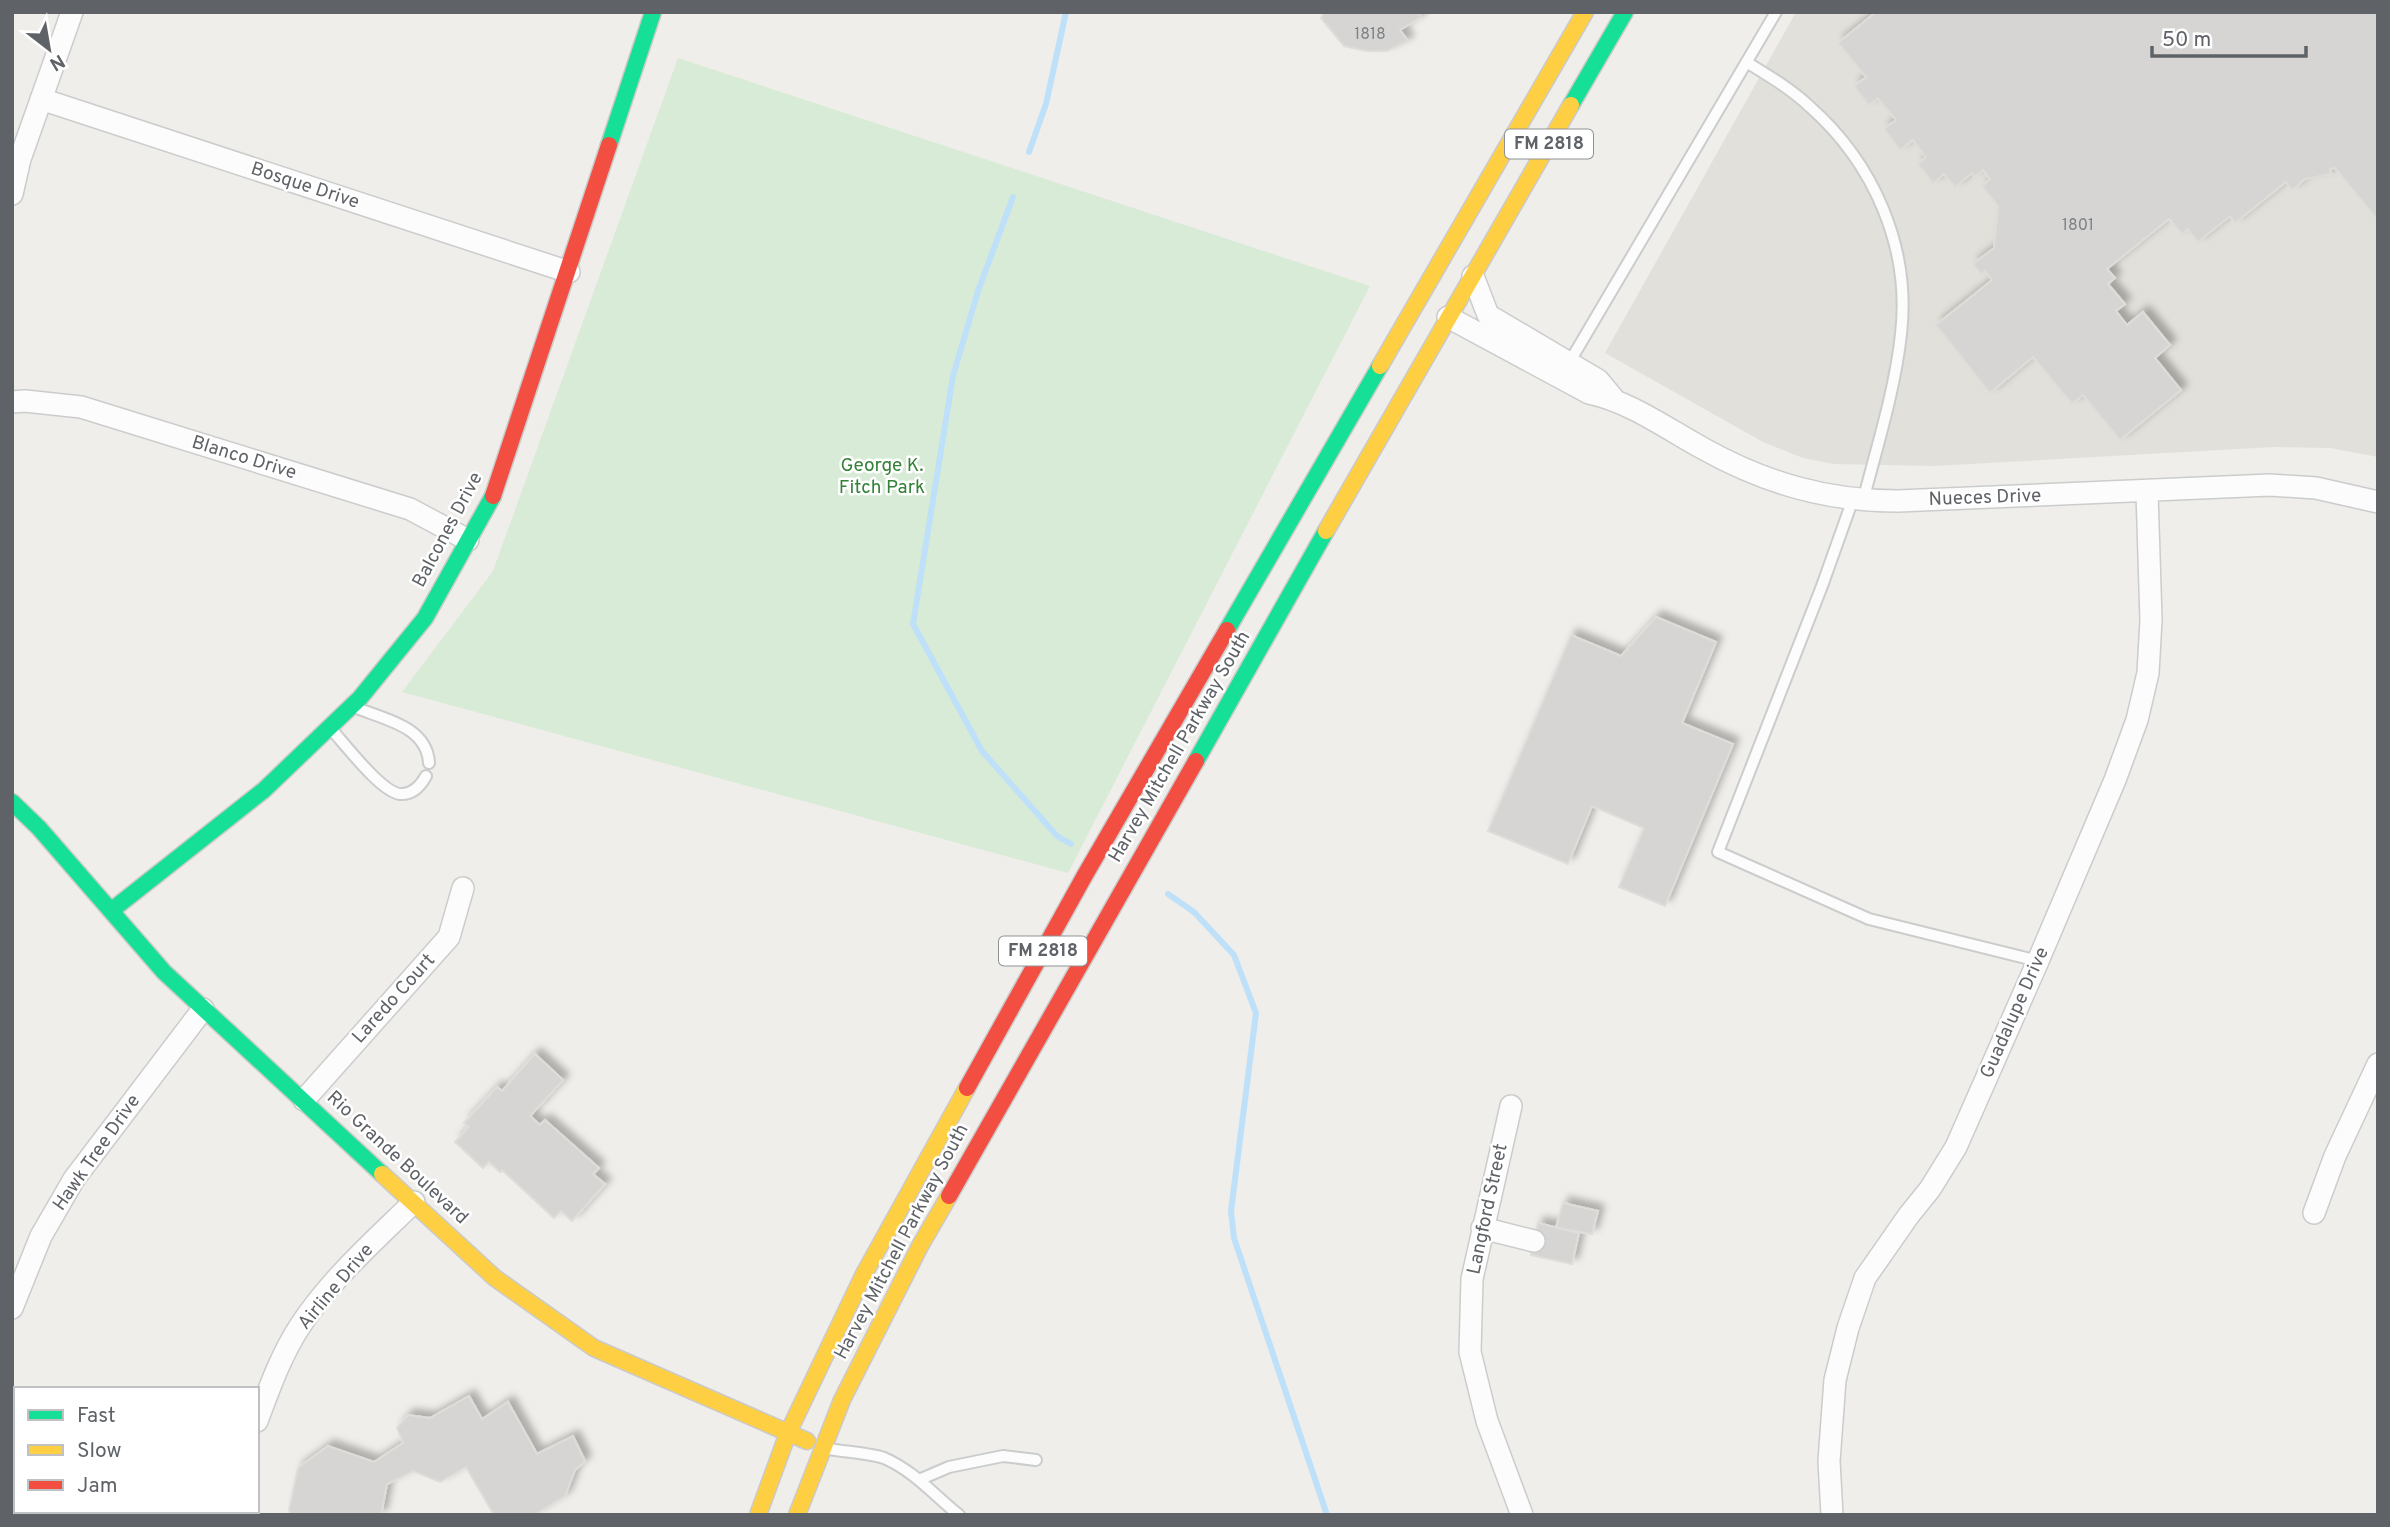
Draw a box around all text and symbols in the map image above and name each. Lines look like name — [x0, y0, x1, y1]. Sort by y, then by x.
north arrow — [14, 14, 84, 84]
scale bar — [2152, 14, 2306, 58]
house number: 1818 — [1354, 25, 1386, 45]
text: 50 m — [2162, 27, 2211, 54]
text: N — [45, 48, 69, 76]
road number: FM 2818 — [1505, 130, 1593, 159]
street label: Bosque Drive — [248, 157, 362, 215]
house number: 1801 — [2062, 216, 2094, 236]
street label: Blanco Drive — [189, 431, 299, 485]
park label: George K. Fitch Park — [839, 454, 925, 500]
street label: Balcones Drive — [408, 468, 488, 592]
street label: Nueces Drive — [1928, 484, 2042, 512]
street label: Harvey Mitchell Parkway South — [1104, 627, 1256, 867]
road number: FM 2818 — [999, 936, 1087, 966]
street label: Guadalupe Drive — [1975, 944, 2055, 1082]
street label: Laredo Court — [347, 949, 441, 1049]
street label: Rio Grande Boulevard — [321, 1086, 473, 1230]
street label: Hawk Tree Drive — [48, 1090, 146, 1216]
street label: Harvey Mitchell Parkway South — [830, 1120, 974, 1364]
street label: Langford Street — [1462, 1141, 1514, 1277]
street label: Airline Drive — [293, 1239, 379, 1335]
legend — [14, 1387, 259, 1513]
text: Fast — [77, 1403, 116, 1430]
text: Slow — [77, 1438, 122, 1465]
text: Jam — [77, 1473, 118, 1500]

